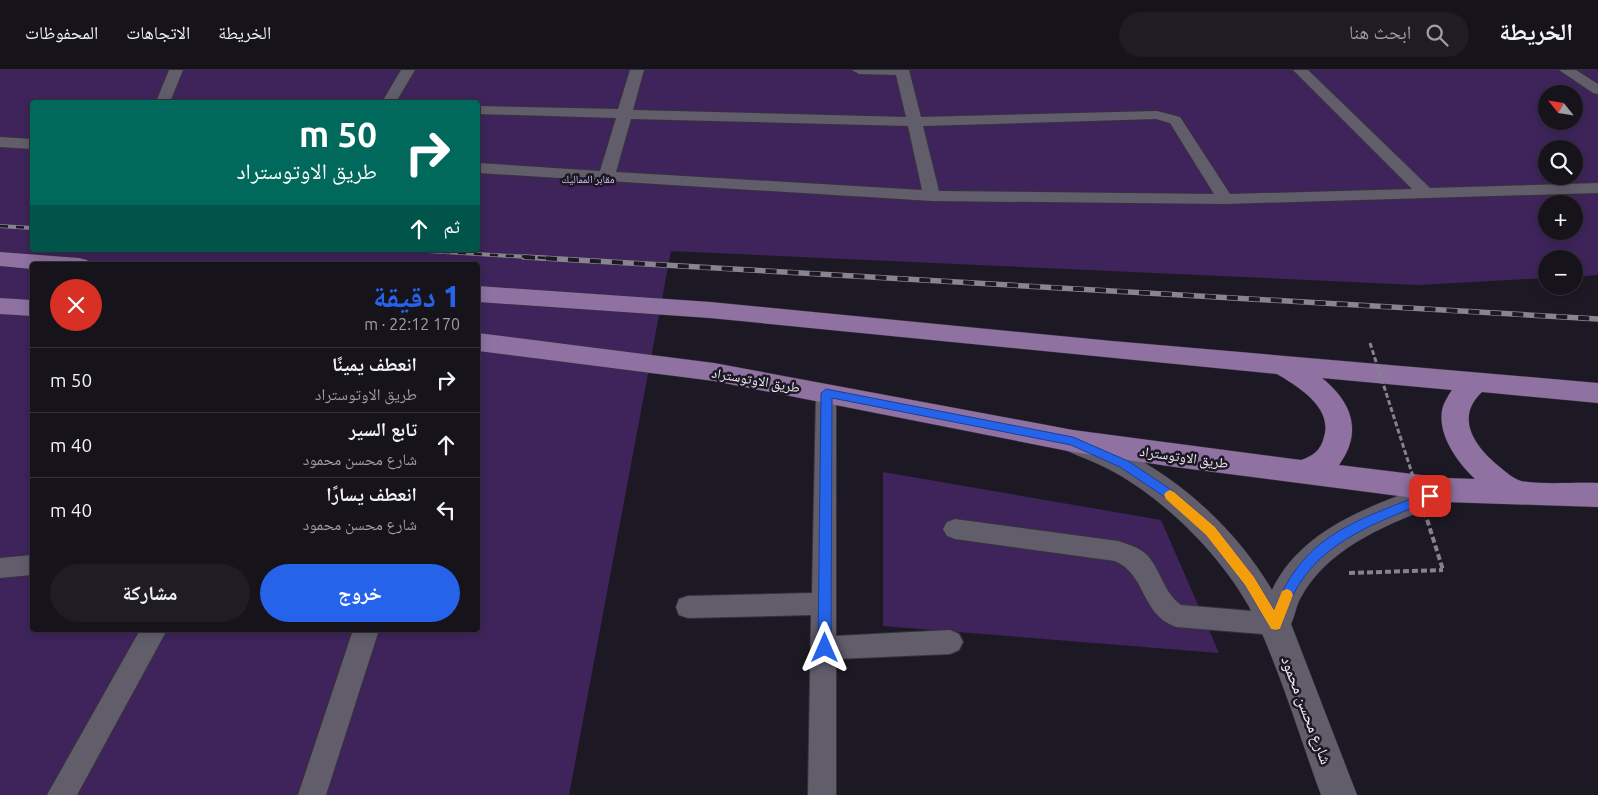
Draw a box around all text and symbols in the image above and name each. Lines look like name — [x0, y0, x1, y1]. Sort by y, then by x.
search box — [1119, 12, 1469, 57]
text: الخريطة — [1499, 18, 1573, 45]
text: ابحث هنا — [1349, 21, 1411, 43]
icon: search — [1423, 21, 1451, 49]
text: المحفوظات — [25, 22, 98, 42]
text: الاتجاهات — [126, 22, 190, 42]
text: الخريطة — [218, 22, 271, 42]
north arrow — [1538, 85, 1582, 130]
map controls — [1538, 85, 1583, 295]
text: 50 m — [299, 114, 377, 154]
icon: right — [395, 120, 460, 185]
button: search — [1538, 140, 1583, 185]
text: طريق الاوتوستراد — [236, 158, 377, 183]
park label: مقابر المماليك — [561, 173, 615, 185]
button: + — [1538, 195, 1583, 240]
icon: ahead — [405, 215, 433, 243]
text: ثم — [443, 215, 460, 237]
button: − — [1538, 250, 1583, 295]
button: close — [50, 279, 102, 331]
text: 1 دقيقة — [373, 279, 460, 313]
text: 170 m · 22:12 — [364, 315, 460, 333]
text: انعطف يمينًا — [332, 353, 417, 375]
street label: طريق الاوتوستراد — [710, 364, 801, 398]
icon: right — [432, 366, 460, 394]
text: 50 m — [50, 369, 92, 391]
text: طريق الاوتوستراد — [315, 385, 417, 403]
text: تابع السير — [349, 418, 417, 440]
icon: ahead — [432, 431, 460, 459]
text: 40 m — [50, 434, 92, 456]
street label: طريق الاوتوستراد — [1138, 443, 1229, 473]
text: شارع محسن محمود — [303, 450, 417, 468]
pin — [1409, 475, 1451, 517]
icon: arrive — [1416, 482, 1444, 510]
text: انعطف يسارًا — [326, 483, 417, 505]
icon: left — [432, 496, 460, 524]
text: 40 m — [50, 499, 92, 521]
text: شارع محسن محمود — [303, 515, 417, 533]
button: مشاركة — [50, 564, 250, 622]
button: خروج — [260, 564, 460, 622]
position arrow — [798, 621, 850, 673]
street label: شارع محسن محمود — [1276, 653, 1336, 767]

